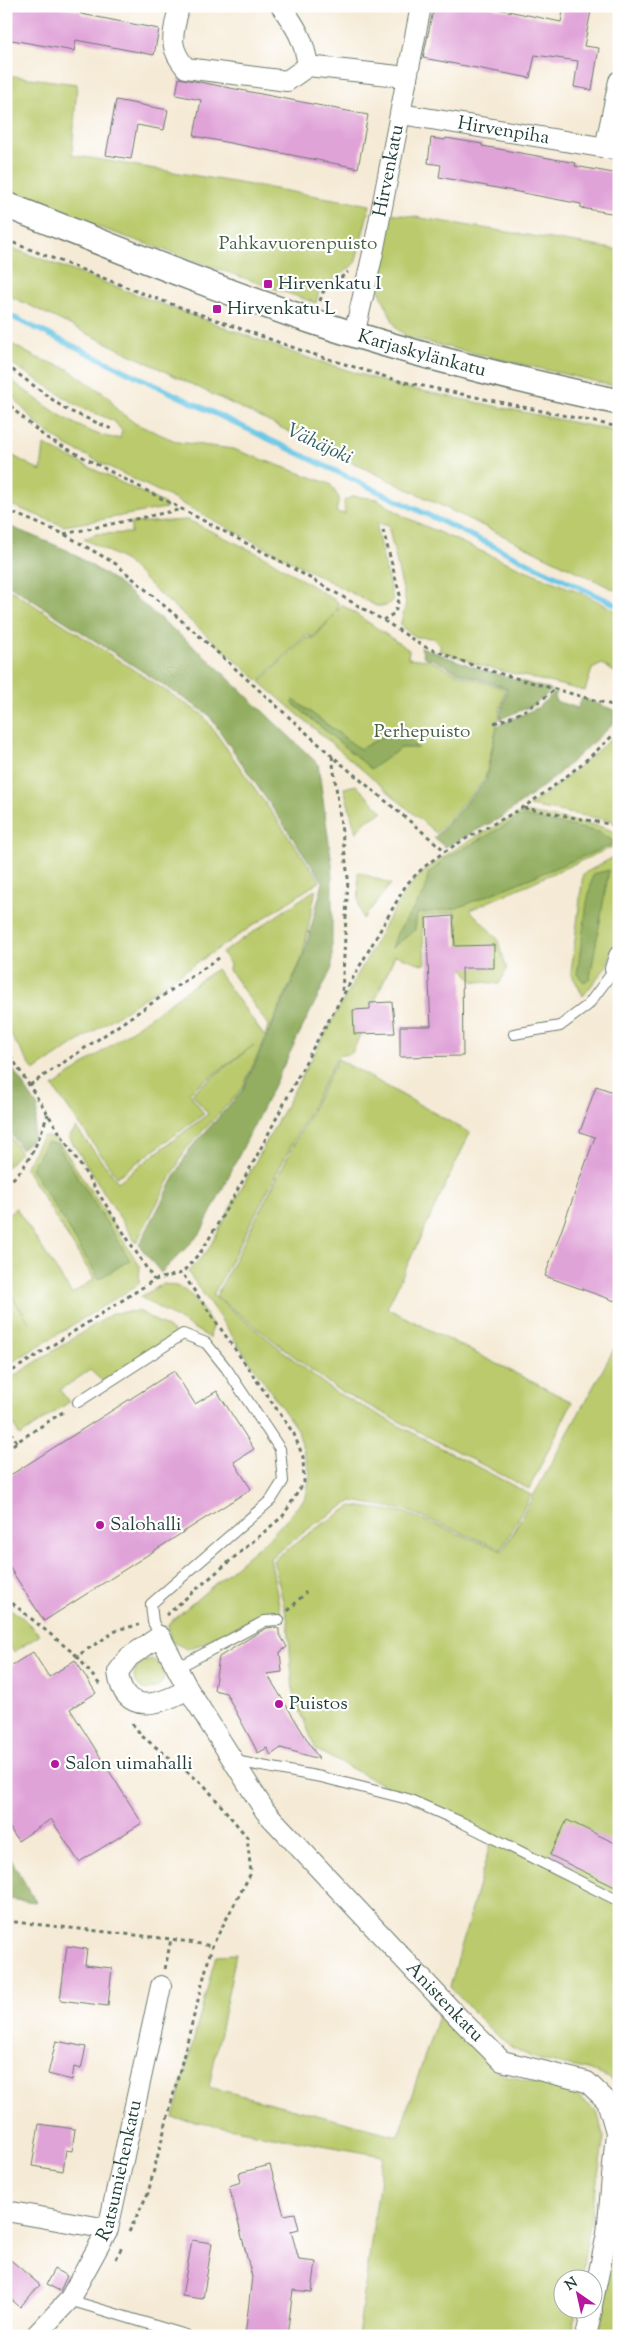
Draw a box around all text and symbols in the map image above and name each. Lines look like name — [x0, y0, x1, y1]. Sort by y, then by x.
street label: Hirvenpiha — [456, 110, 552, 152]
street label: Hirvenkatu — [367, 122, 411, 219]
park label: Pahkavuorenpuisto — [219, 231, 377, 258]
place label: Hirvenkatu I — [278, 271, 382, 298]
marker: Hirvenkatu I — [262, 278, 274, 290]
place label: Hirvenkatu L — [227, 296, 336, 323]
marker: Hirvenkatu L — [211, 303, 223, 315]
street label: Karjaskylänkatu — [354, 323, 489, 384]
water label: Vähäjoki — [281, 417, 357, 473]
park label: Perhepuisto — [374, 719, 470, 746]
place label: Salohalli — [110, 1512, 181, 1539]
marker: Salohalli — [94, 1519, 106, 1531]
place label: Puistos — [289, 1691, 348, 1718]
marker: Puistos — [273, 1698, 285, 1710]
place label: Salon uimahalli — [65, 1751, 193, 1778]
marker: Salon uimahalli — [49, 1758, 61, 1770]
street label: Anistenkatu — [399, 1956, 490, 2049]
street label: Ratsumiehenkatu — [90, 2097, 149, 2247]
north arrow — [552, 2270, 602, 2320]
text: N — [562, 2273, 582, 2296]

